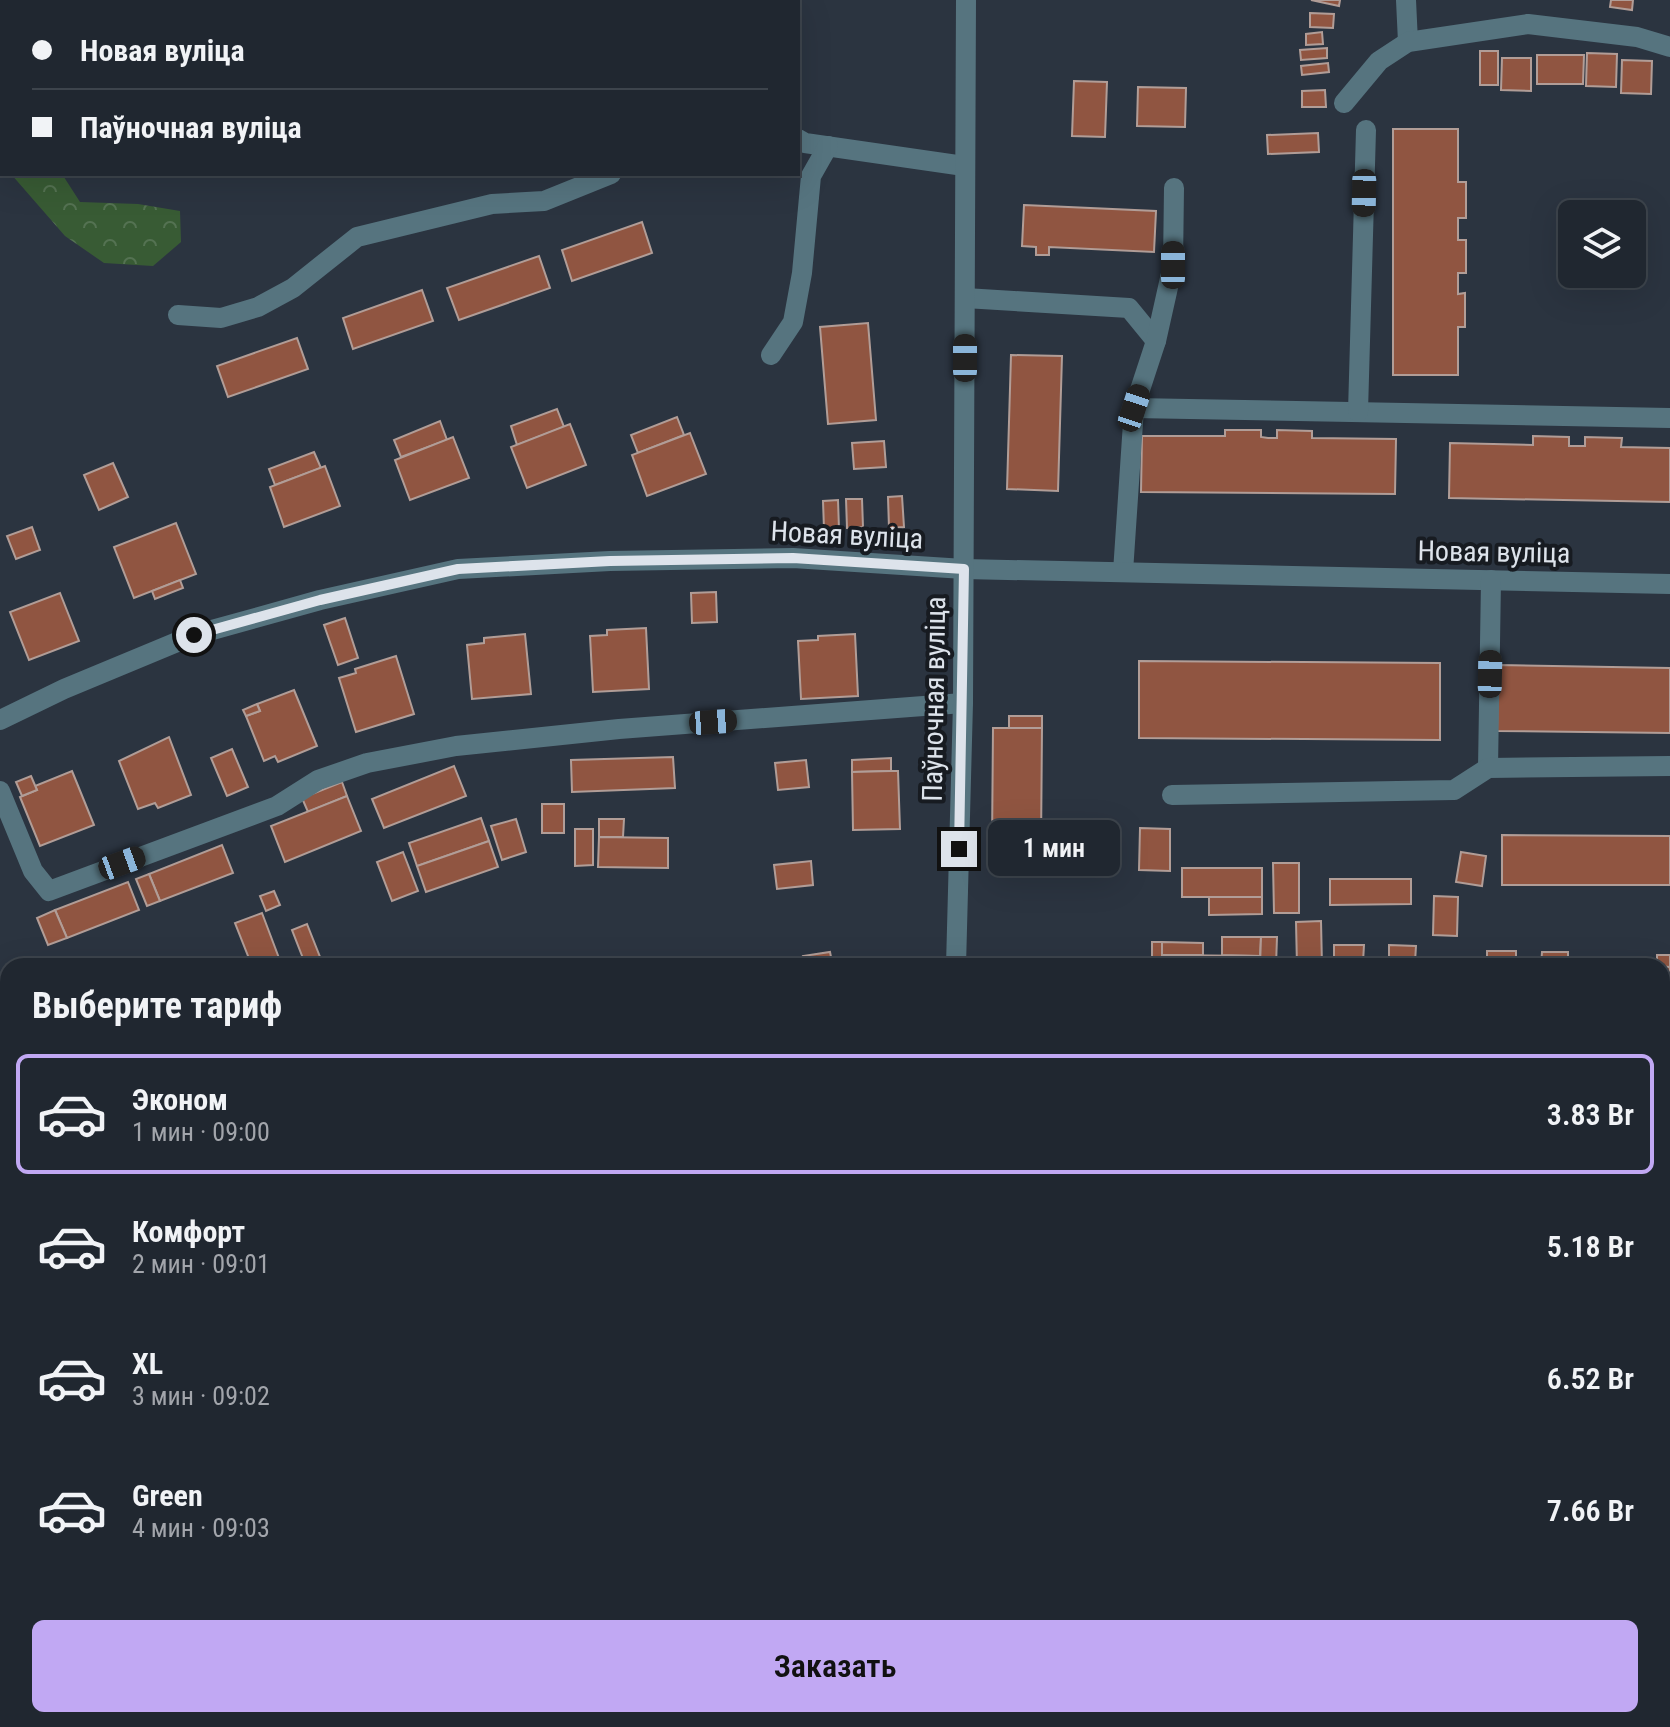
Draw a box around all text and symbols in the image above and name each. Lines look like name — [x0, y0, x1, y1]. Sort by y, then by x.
text: Новая вуліца — [80, 33, 245, 68]
text: Паўночная вуліца — [80, 110, 302, 145]
car — [1352, 169, 1376, 217]
map controls — [1558, 200, 1646, 288]
button: layers — [1558, 200, 1646, 288]
car — [1161, 241, 1185, 289]
car — [953, 334, 977, 382]
car — [1115, 381, 1153, 435]
street label: Новая вуліца — [770, 515, 924, 555]
street label: Новая вуліца — [1417, 534, 1571, 570]
street label: Паўночная вуліца — [916, 596, 952, 802]
route start — [176, 617, 212, 653]
car — [1478, 650, 1502, 698]
car — [688, 708, 738, 736]
callout: 1 мин — [987, 821, 1119, 877]
route end — [941, 831, 977, 867]
text: 1 мин — [1023, 833, 1085, 863]
car — [95, 844, 149, 882]
text: Выберите тариф — [32, 985, 282, 1027]
icon: car — [36, 1078, 108, 1150]
text: Эконом — [132, 1082, 228, 1117]
text: 3.83 Br — [1547, 1097, 1634, 1132]
text: 1 мин · 09:00 — [132, 1117, 270, 1147]
icon: car — [36, 1210, 108, 1282]
text: Комфорт — [132, 1214, 245, 1249]
text: 5.18 Br — [1547, 1229, 1634, 1264]
text: 2 мин · 09:01 — [132, 1249, 270, 1279]
icon: car — [36, 1342, 108, 1414]
text: XL — [132, 1346, 163, 1381]
text: 6.52 Br — [1547, 1361, 1634, 1396]
text: 3 мин · 09:02 — [132, 1381, 270, 1411]
icon: car — [36, 1474, 108, 1546]
text: Green — [132, 1478, 203, 1513]
text: 7.66 Br — [1547, 1493, 1634, 1528]
text: 4 мин · 09:03 — [132, 1513, 270, 1543]
button: Заказать — [32, 1620, 1638, 1712]

